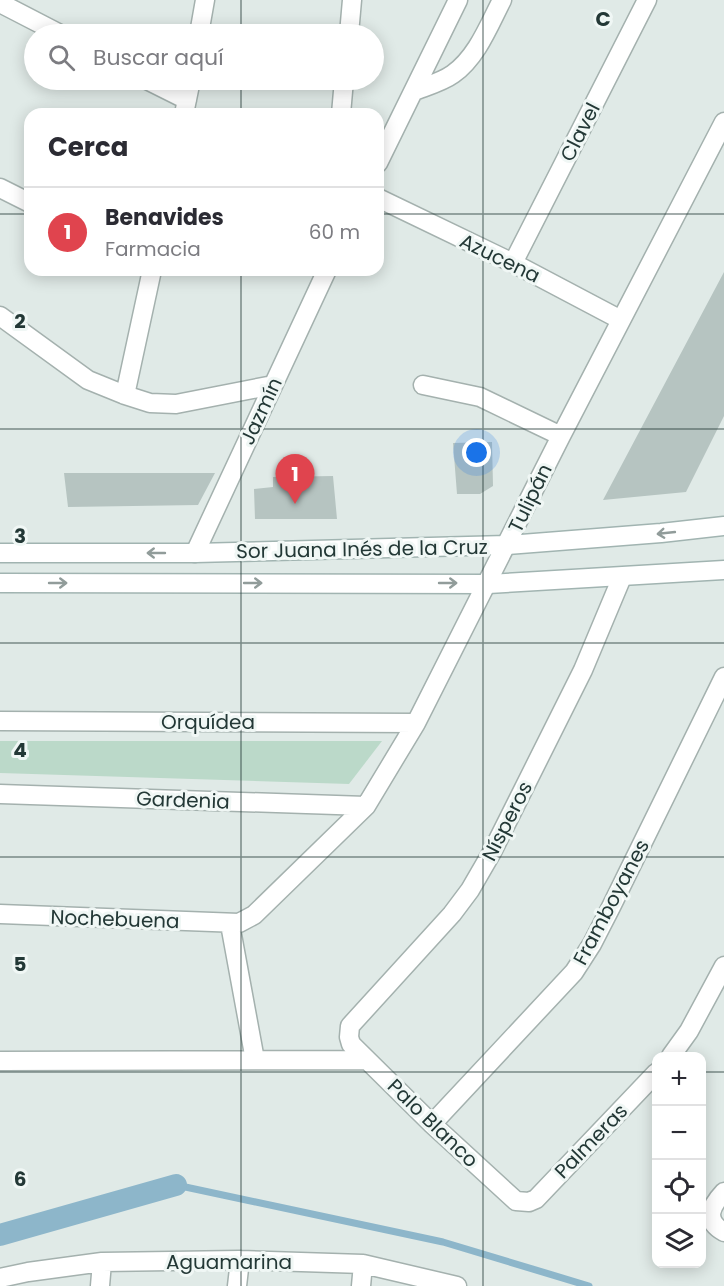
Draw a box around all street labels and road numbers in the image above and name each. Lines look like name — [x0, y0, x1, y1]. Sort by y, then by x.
street label: Clavel — [553, 98, 607, 166]
street label: Azucena — [455, 227, 545, 289]
street label: Jazmín — [233, 373, 289, 449]
street label: Tulipán — [501, 459, 559, 537]
street label: Sor Juana Inés de la Cruz — [236, 533, 488, 565]
street label: Orquídea — [161, 708, 255, 736]
street label: Nísperos — [475, 776, 539, 866]
street label: Gardenia — [136, 784, 230, 816]
street label: Framboyanes — [566, 834, 656, 970]
street label: Nochebuena — [50, 903, 180, 935]
street label: Palo Blanco — [381, 1072, 485, 1174]
street label: Palmeras — [548, 1097, 634, 1185]
street label: Aguamarina — [166, 1248, 292, 1276]

